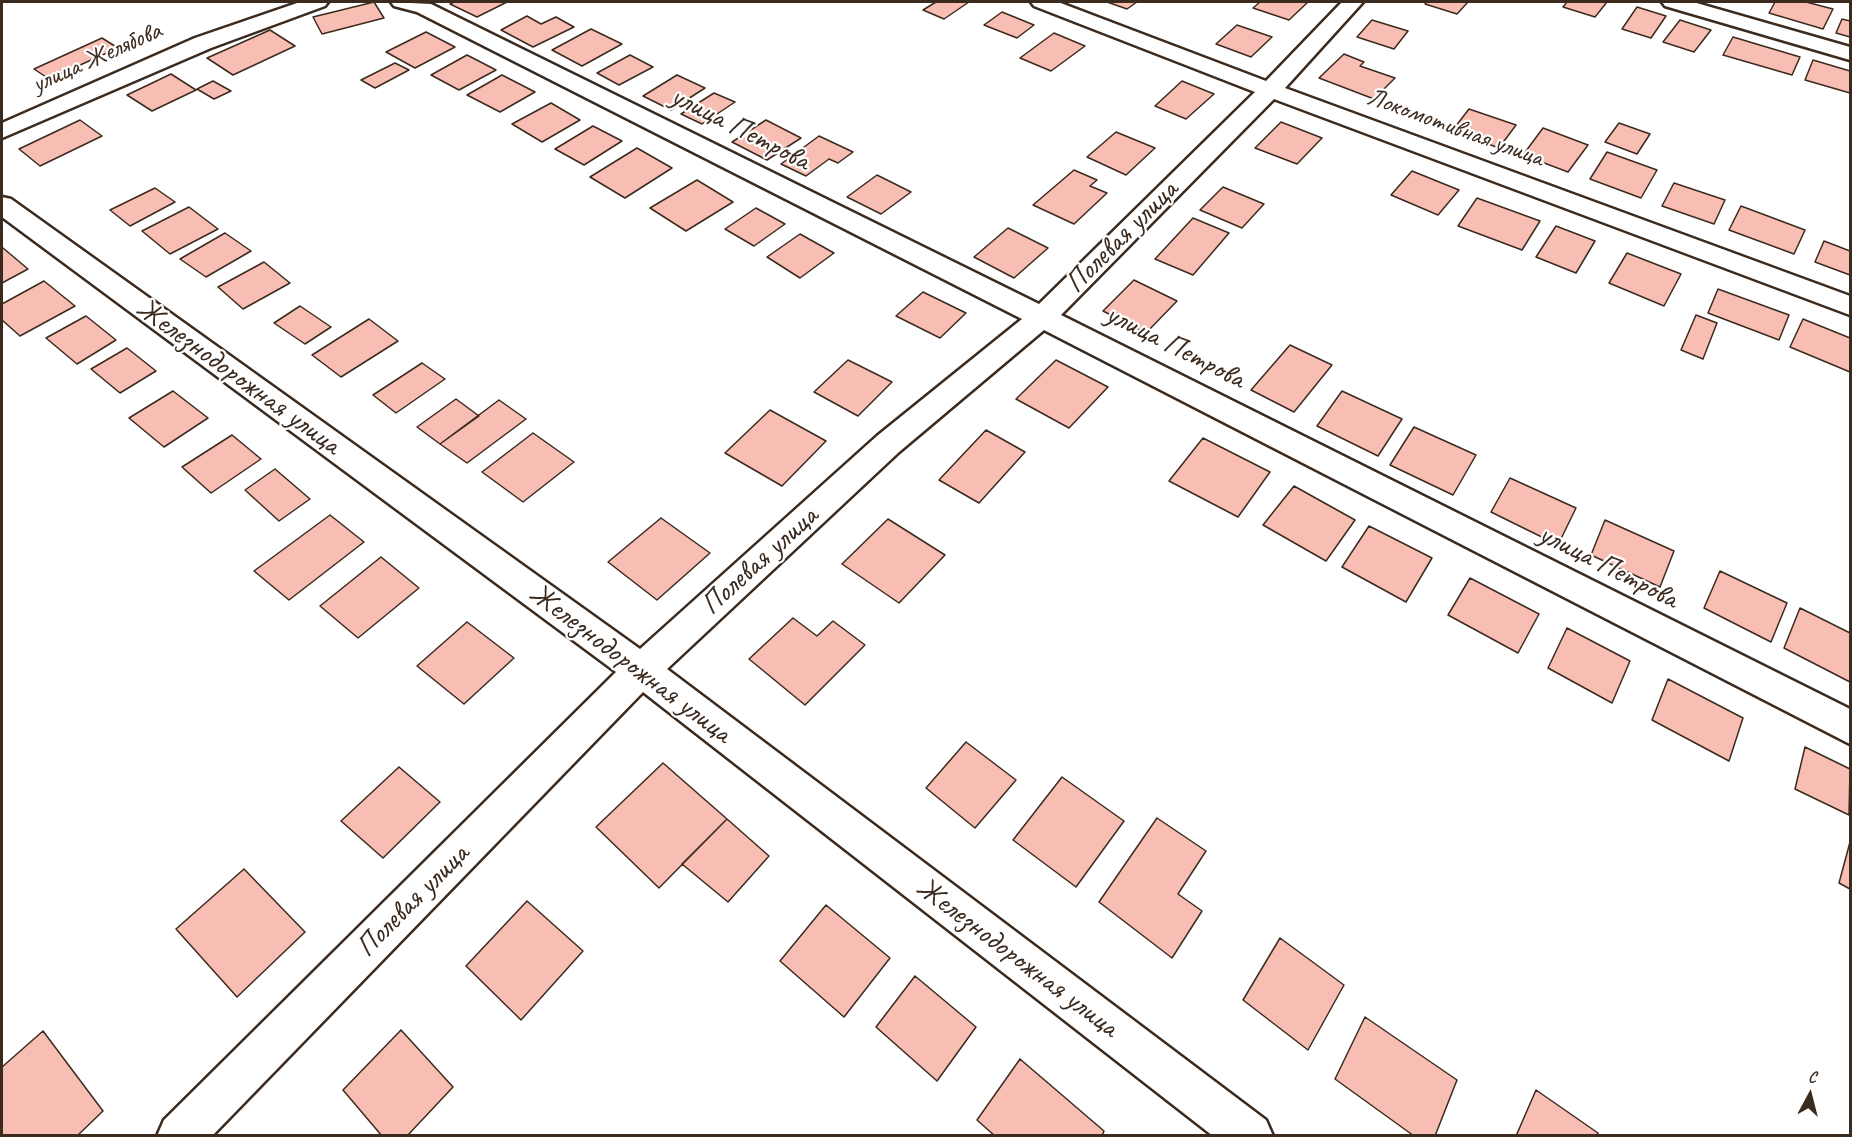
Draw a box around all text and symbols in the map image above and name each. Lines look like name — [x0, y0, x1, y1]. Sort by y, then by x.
street label: улица Желябова — [27, 16, 167, 100]
street label: улица Петрова — [664, 79, 816, 179]
street label: Локомотивная улица — [1363, 82, 1547, 174]
street label: Полевая улица — [1058, 173, 1186, 301]
street label: Железнодорожная улица — [129, 291, 347, 463]
street label: улица Петрова — [1099, 297, 1251, 397]
street label: Полевая улица — [694, 499, 826, 623]
street label: улица Петрова — [1532, 517, 1684, 617]
street label: Железнодорожная улица — [522, 576, 738, 752]
street label: Полевая улица — [349, 837, 477, 965]
street label: Железнодорожная улица — [909, 870, 1125, 1046]
north arrow — [1780, 1065, 1840, 1125]
text: С — [1807, 1067, 1817, 1088]

